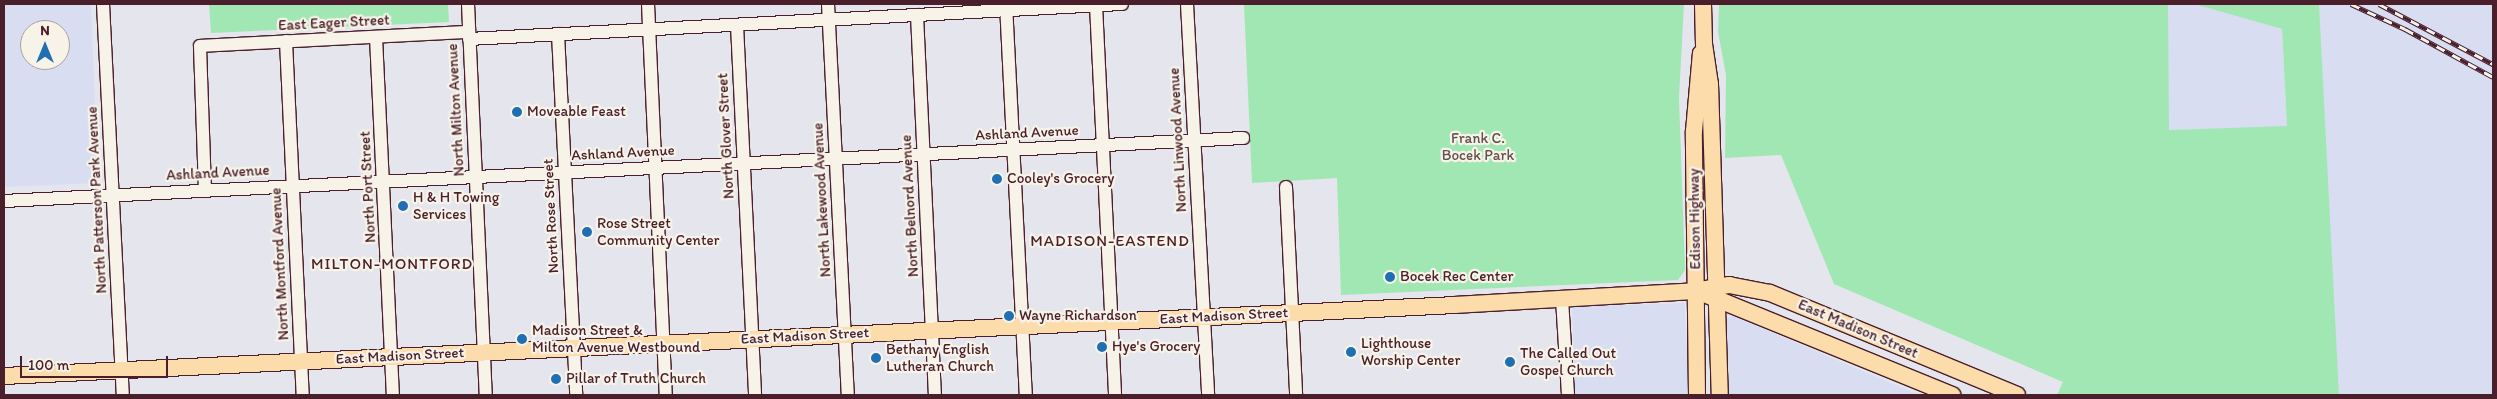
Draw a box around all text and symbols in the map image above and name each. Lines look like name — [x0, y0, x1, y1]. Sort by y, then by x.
street label: East Eager Street — [278, 11, 390, 35]
north arrow — [20, 20, 70, 70]
text: N — [40, 22, 50, 39]
street label: North Milton Avenue — [444, 43, 468, 177]
street label: North Linwood Avenue — [1165, 67, 1191, 213]
street label: North Glover Street — [714, 73, 738, 199]
place label: Moveable Feast — [527, 103, 625, 121]
street label: North Patterson Park Avenue — [83, 106, 111, 294]
marker: Moveable Feast — [511, 106, 523, 118]
street label: Ashland Avenue — [975, 121, 1079, 145]
street label: North Lakewood Avenue — [809, 122, 835, 278]
park label: Frank C. Bocek Park — [1442, 129, 1514, 164]
street label: North Port Street — [356, 131, 380, 243]
street label: North Belnord Avenue — [897, 135, 923, 277]
street label: Ashland Avenue — [571, 141, 675, 165]
street label: North Rose Street — [539, 159, 563, 273]
street label: Ashland Avenue — [166, 161, 270, 185]
street label: Edison Highway — [1685, 168, 1705, 270]
place label: Cooley's Grocery — [1007, 170, 1114, 188]
marker: Cooley's Grocery — [991, 173, 1003, 185]
street label: North Montford Avenue — [267, 188, 293, 340]
place label: H & H Towing Services — [413, 188, 498, 223]
marker: H & H Towing Services — [397, 200, 409, 212]
place label: Rose Street Community Center — [597, 214, 720, 249]
marker: Rose Street Community Center — [581, 226, 593, 238]
district label: MADISON-EASTEND — [1030, 231, 1190, 251]
district label: MILTON-MONTFORD — [308, 254, 476, 274]
place label: Bocek Rec Center — [1400, 268, 1513, 286]
marker: Bocek Rec Center — [1384, 271, 1396, 283]
street label: East Madison Street — [1795, 295, 1921, 363]
street label: East Madison Street — [1159, 304, 1289, 328]
place label: Wayne Richardson — [1019, 307, 1137, 325]
marker: Wayne Richardson — [1003, 310, 1015, 322]
place label: Madison Street & Milton Avenue Westbound — [532, 321, 699, 356]
street label: East Madison Street — [740, 324, 870, 348]
marker: Madison Street & Milton Avenue Westbound — [516, 333, 528, 345]
place label: Lighthouse Worship Center — [1361, 334, 1461, 369]
place label: Hye's Grocery — [1112, 338, 1200, 356]
place label: Bethany English Lutheran Church — [886, 340, 995, 375]
marker: Hye's Grocery — [1096, 341, 1108, 353]
street label: East Madison Street — [335, 344, 465, 368]
place label: The Called Out Gospel Church — [1520, 344, 1616, 379]
scale bar — [22, 346, 170, 378]
marker: Lighthouse Worship Center — [1345, 346, 1357, 358]
marker: Bethany English Lutheran Church — [870, 352, 882, 364]
text: 100 m — [28, 356, 69, 374]
marker: The Called Out Gospel Church — [1504, 356, 1516, 368]
place label: Pillar of Truth Church — [566, 370, 706, 388]
marker: Pillar of Truth Church — [550, 373, 562, 385]

